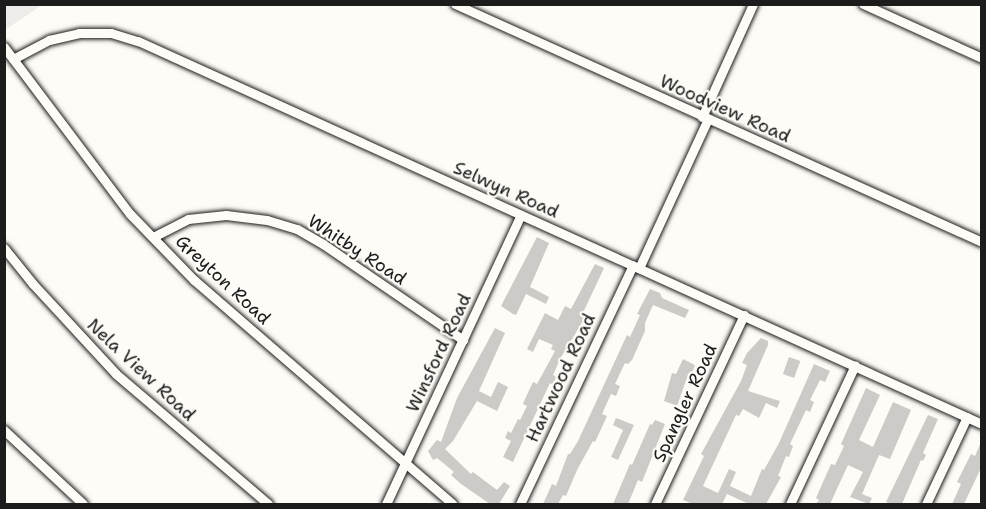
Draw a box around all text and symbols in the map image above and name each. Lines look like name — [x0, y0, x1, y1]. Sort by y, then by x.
street label: Woodview Road — [656, 70, 794, 148]
street label: Selwyn Road — [450, 157, 562, 223]
street label: Whitby Road — [304, 210, 410, 290]
street label: Greyton Road — [171, 231, 275, 329]
street label: Winsford Road — [402, 290, 476, 416]
street label: Hartwood Road — [522, 310, 600, 446]
street label: Nela View Road — [82, 314, 200, 426]
street label: Spangler Road — [648, 341, 722, 465]

